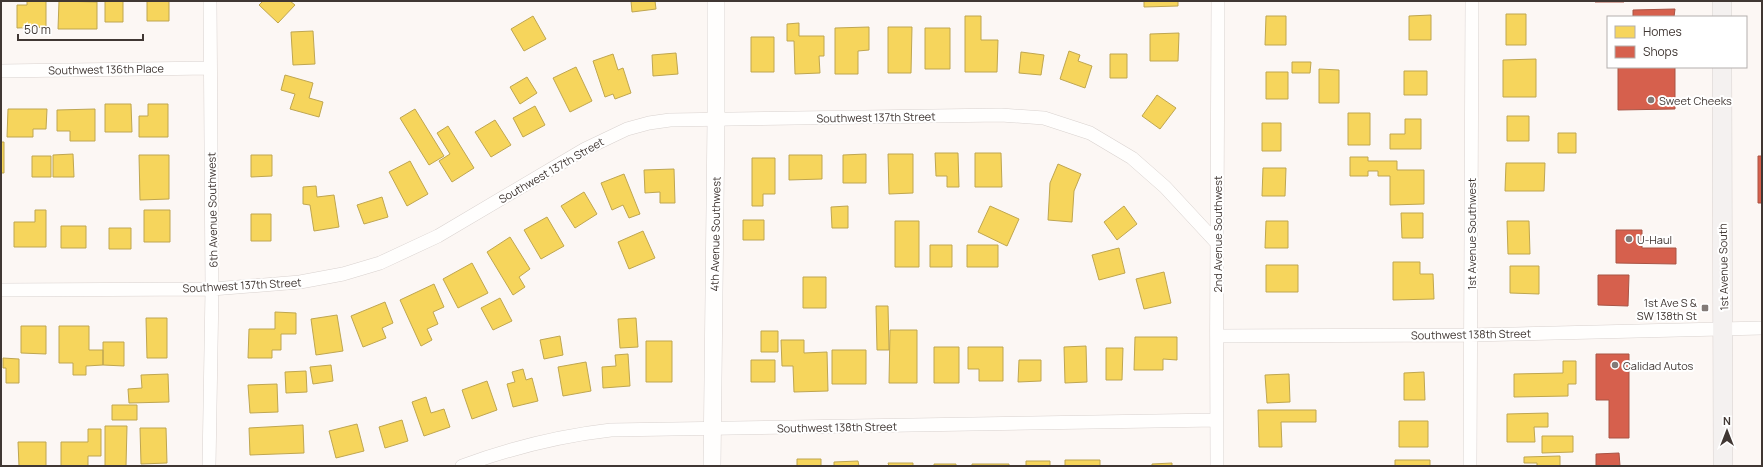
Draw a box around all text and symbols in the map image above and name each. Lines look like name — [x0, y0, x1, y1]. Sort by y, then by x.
scale bar — [18, 16, 143, 42]
legend — [1607, 16, 1747, 68]
text: 50 m — [24, 21, 51, 38]
text: Homes — [1643, 23, 1682, 40]
text: Shops — [1643, 43, 1678, 60]
street label: Southwest 136th Place — [48, 60, 165, 78]
place label: Sweet Cheeks — [1659, 93, 1732, 108]
marker: Sweet Cheeks — [1646, 95, 1656, 105]
street label: Southwest 137th Street — [816, 108, 936, 126]
street label: Southwest 137th Street — [496, 134, 606, 206]
street label: 6th Avenue Southwest — [203, 152, 221, 268]
street label: 4th Avenue Southwest — [706, 176, 724, 292]
street label: 2nd Avenue Southwest — [1210, 176, 1225, 292]
street label: 1st Avenue Southwest — [1464, 178, 1479, 290]
street label: 1st Avenue South — [1715, 223, 1731, 311]
place label: U-Haul — [1637, 232, 1672, 247]
marker: U-Haul — [1624, 234, 1634, 244]
street label: Southwest 137th Street — [182, 274, 302, 296]
place label: 1st Ave S & SW 138th St — [1637, 295, 1698, 323]
marker: 1st Ave S & SW 138th St — [1700, 303, 1710, 313]
street label: Southwest 138th Street — [1411, 325, 1531, 343]
place label: Calidad Autos — [1623, 358, 1694, 373]
marker: Calidad Autos — [1610, 360, 1620, 370]
north arrow — [1707, 411, 1747, 451]
text: N — [1723, 413, 1731, 428]
street label: Southwest 138th Street — [777, 418, 897, 436]

